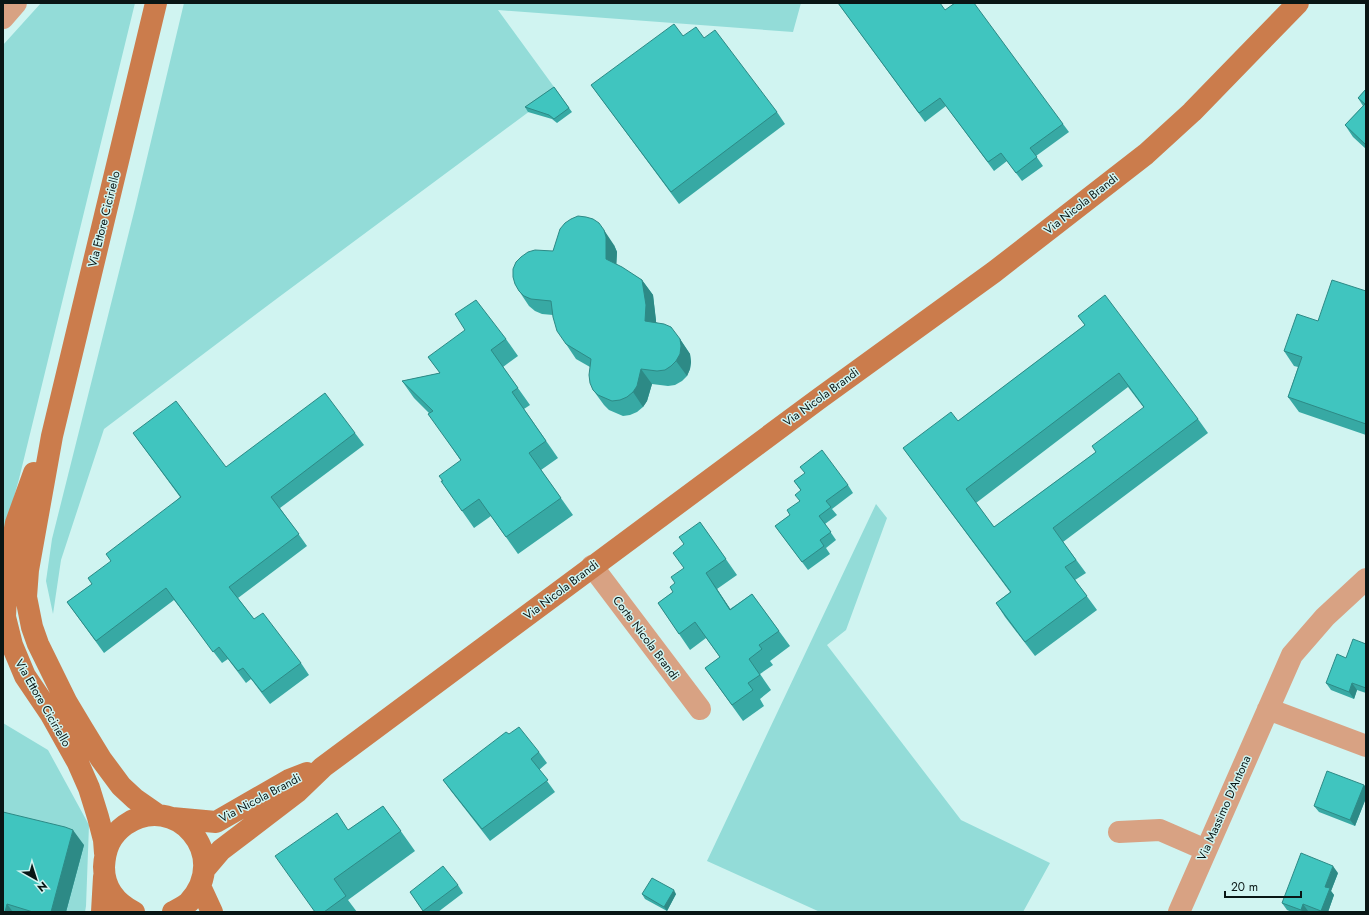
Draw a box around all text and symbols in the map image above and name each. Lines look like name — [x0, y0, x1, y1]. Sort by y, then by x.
street label: Via Ettore Ciciriello — [83, 168, 125, 269]
street label: Via Nicola Brandi — [1040, 169, 1122, 239]
street label: Via Nicola Brandi — [779, 363, 863, 431]
street label: Via Nicola Brandi — [520, 556, 602, 624]
street label: Corte Nicola Brandi — [608, 592, 684, 684]
street label: Via Ettore Ciciriello — [11, 656, 76, 751]
street label: Via Massimo D'Antona — [1193, 752, 1255, 864]
street label: Via Nicola Brandi — [216, 769, 304, 827]
north arrow — [16, 859, 56, 899]
scale bar — [1225, 873, 1301, 899]
text: N — [34, 878, 51, 896]
text: 20 m — [1231, 878, 1258, 896]

